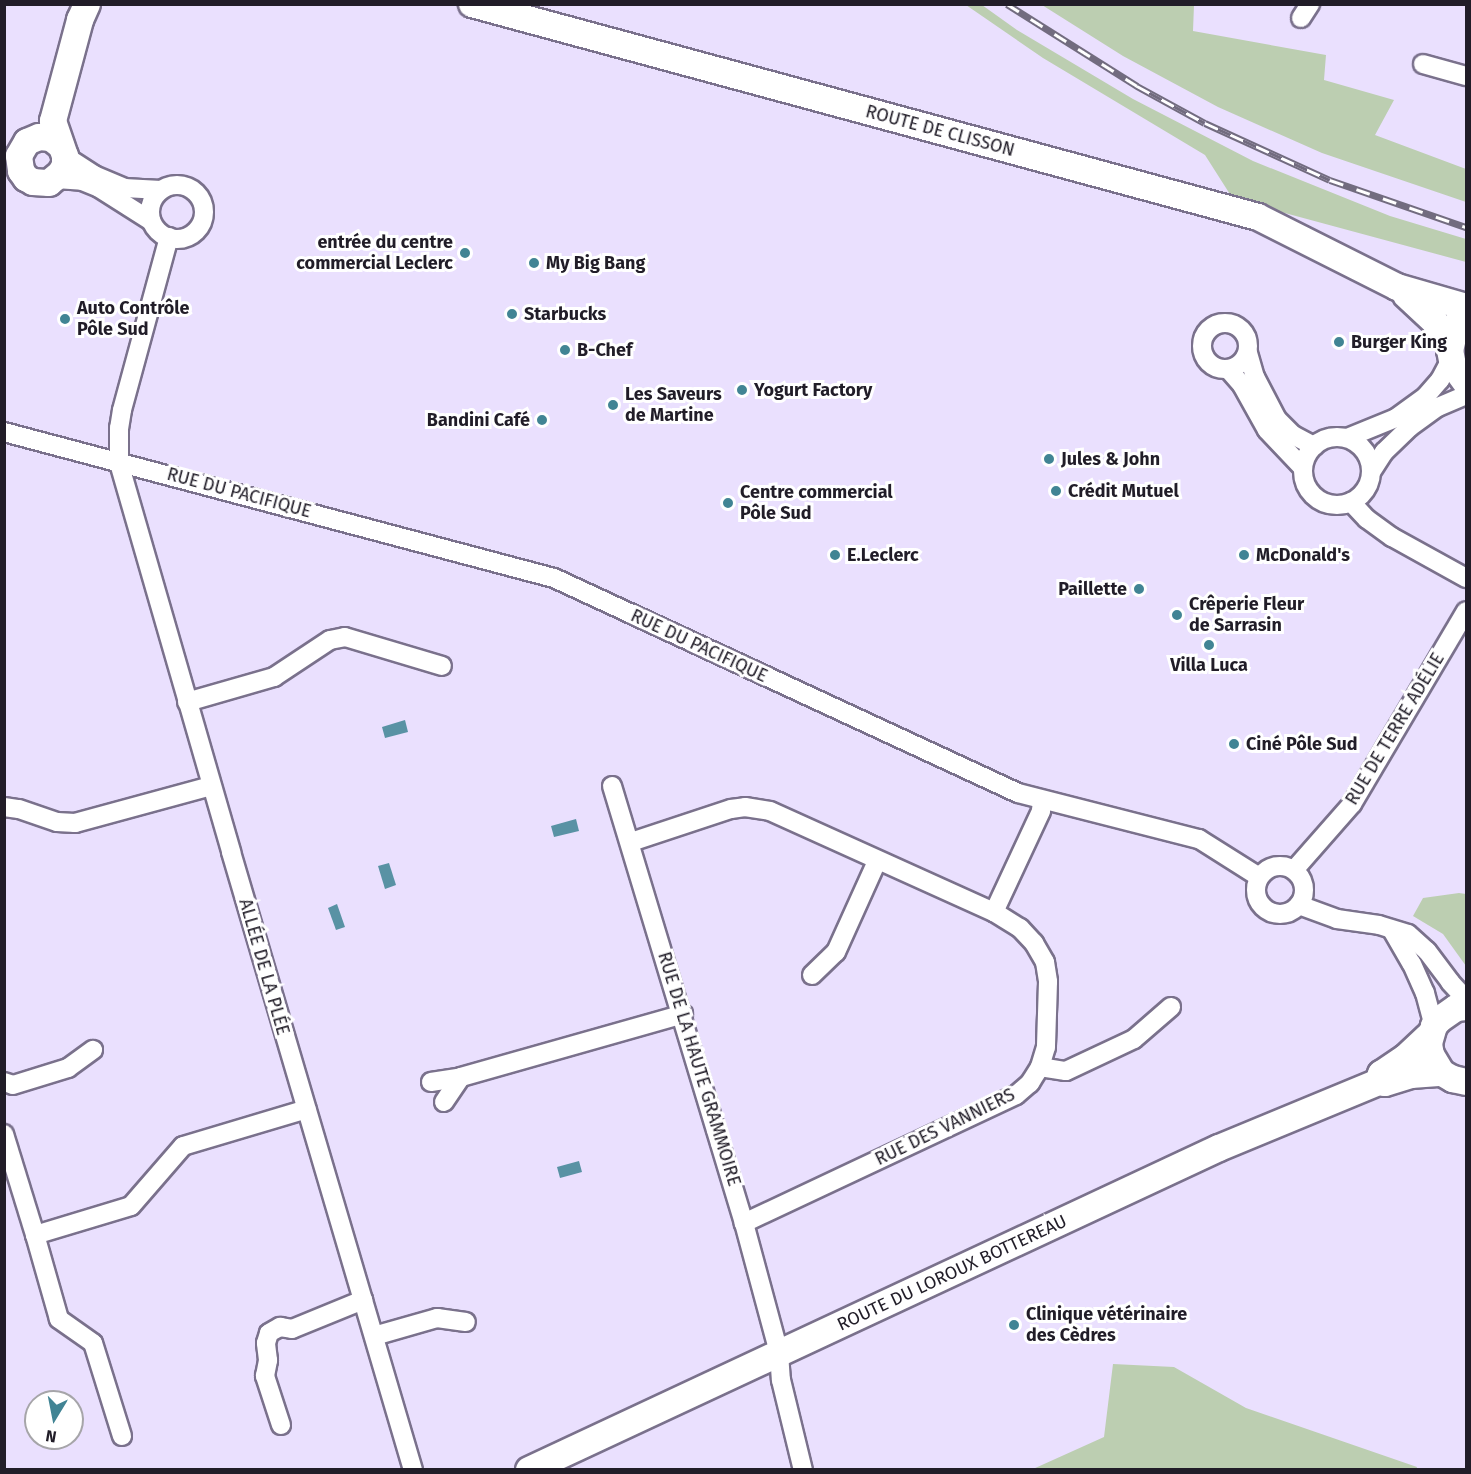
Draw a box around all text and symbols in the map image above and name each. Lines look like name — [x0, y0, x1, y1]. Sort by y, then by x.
street label: ROUTE DE CLISSON — [863, 101, 1017, 161]
place label: entrée du centre commercial Leclerc — [296, 232, 453, 274]
marker: entrée du centre commercial Leclerc — [458, 246, 472, 260]
place label: My Big Bang — [546, 252, 645, 274]
marker: My Big Bang — [527, 256, 541, 270]
place label: Auto Contrôle Pôle Sud — [77, 298, 190, 340]
place label: Starbucks — [524, 303, 606, 325]
marker: Starbucks — [505, 307, 519, 321]
marker: Auto Contrôle Pôle Sud — [58, 312, 72, 326]
place label: Burger King — [1351, 331, 1447, 353]
marker: Burger King — [1332, 335, 1346, 349]
place label: B-Chef — [577, 339, 632, 361]
marker: B-Chef — [558, 343, 572, 357]
place label: Yogurt Factory — [754, 379, 872, 401]
marker: Yogurt Factory — [735, 383, 749, 397]
place label: Les Saveurs de Martine — [625, 384, 722, 426]
marker: Les Saveurs de Martine — [606, 398, 620, 412]
place label: Bandini Café — [427, 409, 530, 431]
marker: Bandini Café — [535, 413, 549, 427]
place label: Jules & John — [1061, 448, 1160, 470]
marker: Jules & John — [1042, 452, 1056, 466]
street label: RUE DU PACIFIQUE — [165, 463, 313, 523]
place label: Crédit Mutuel — [1068, 480, 1179, 502]
place label: Centre commercial Pôle Sud — [740, 482, 893, 524]
marker: Crédit Mutuel — [1049, 484, 1063, 498]
marker: Centre commercial Pôle Sud — [721, 496, 735, 510]
place label: E.Leclerc — [847, 544, 919, 566]
place label: McDonald's — [1256, 544, 1350, 566]
marker: E.Leclerc — [828, 548, 842, 562]
marker: McDonald's — [1237, 548, 1251, 562]
place label: Paillette — [1058, 578, 1127, 600]
marker: Paillette — [1132, 582, 1146, 596]
place label: Crêperie Fleur de Sarrasin — [1189, 594, 1304, 636]
street label: RUE DU PACIFIQUE — [627, 605, 771, 687]
marker: Crêperie Fleur de Sarrasin — [1170, 608, 1184, 622]
marker: Villa Luca — [1202, 638, 1216, 652]
street label: RUE DE TERRE ADÉLIE — [1341, 649, 1449, 809]
place label: Villa Luca — [1170, 654, 1248, 676]
place label: Ciné Pôle Sud — [1246, 733, 1358, 755]
marker: Ciné Pôle Sud — [1227, 737, 1241, 751]
street label: ALLÉE DE LA PLÉE — [234, 896, 294, 1038]
street label: RUE DE LA HAUTE GRAMMOIRE — [653, 949, 745, 1189]
street label: RUE DES VANNIERS — [872, 1084, 1018, 1170]
street label: ROUTE DU LOROUX BOTTEREAU — [834, 1210, 1070, 1336]
place label: Clinique vétérinaire des Cèdres — [1026, 1304, 1187, 1346]
marker: Clinique vétérinaire des Cèdres — [1007, 1318, 1021, 1332]
north arrow — [24, 1390, 84, 1450]
text: N — [44, 1426, 58, 1447]

